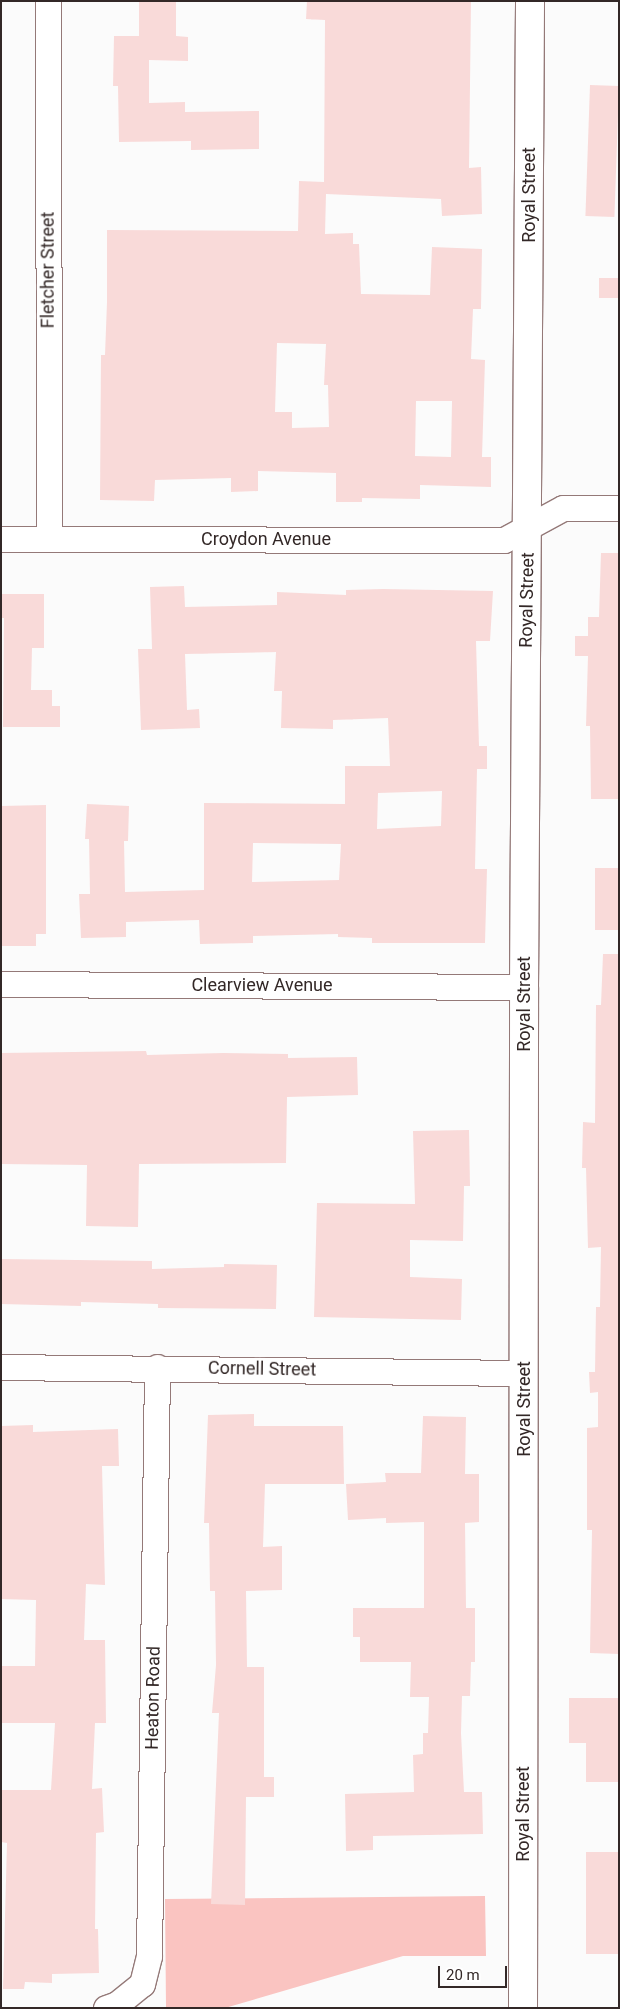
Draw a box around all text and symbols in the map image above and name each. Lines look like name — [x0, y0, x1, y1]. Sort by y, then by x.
street label: Royal Street — [518, 147, 540, 243]
street label: Fletcher Street — [37, 212, 59, 328]
street label: Croydon Avenue — [201, 528, 331, 550]
street label: Royal Street — [515, 552, 539, 648]
street label: Royal Street — [513, 956, 535, 1052]
street label: Clearview Avenue — [191, 974, 333, 996]
street label: Cornell Street — [208, 1357, 316, 1381]
street label: Royal Street — [513, 1361, 535, 1457]
street label: Heaton Road — [141, 1646, 165, 1750]
street label: Royal Street — [512, 1766, 534, 1862]
scale bar — [440, 1956, 509, 1988]
text: 20 m — [446, 1966, 480, 1984]

